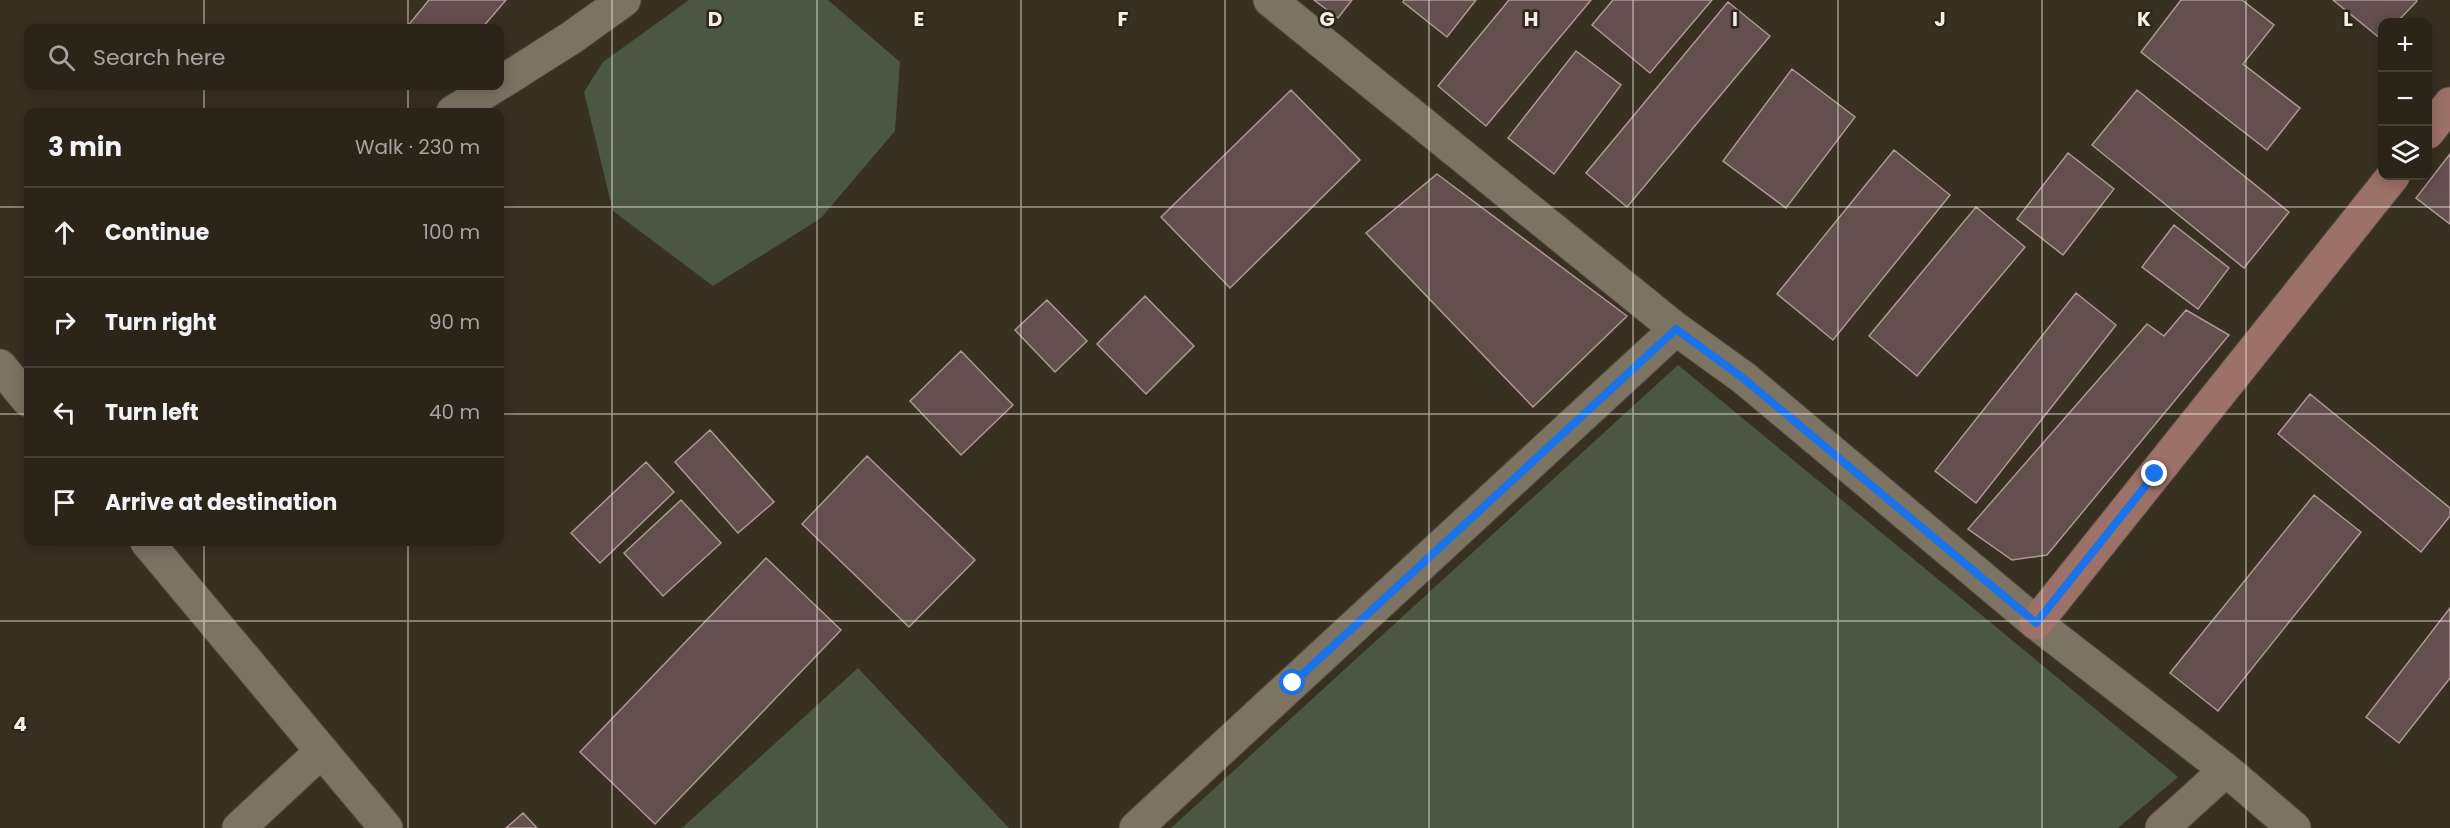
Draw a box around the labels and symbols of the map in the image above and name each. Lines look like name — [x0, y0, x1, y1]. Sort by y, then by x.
text: D — [708, 5, 722, 33]
text: E — [914, 5, 924, 33]
text: F — [1118, 5, 1129, 33]
text: G — [1319, 5, 1335, 33]
text: H — [1524, 5, 1538, 33]
text: I — [1732, 5, 1738, 33]
text: J — [1934, 5, 1946, 33]
text: K — [2137, 5, 2151, 33]
text: L — [2343, 5, 2353, 33]
route end — [2141, 460, 2167, 486]
route start — [1279, 669, 1305, 695]
text: 4 — [13, 710, 27, 738]

